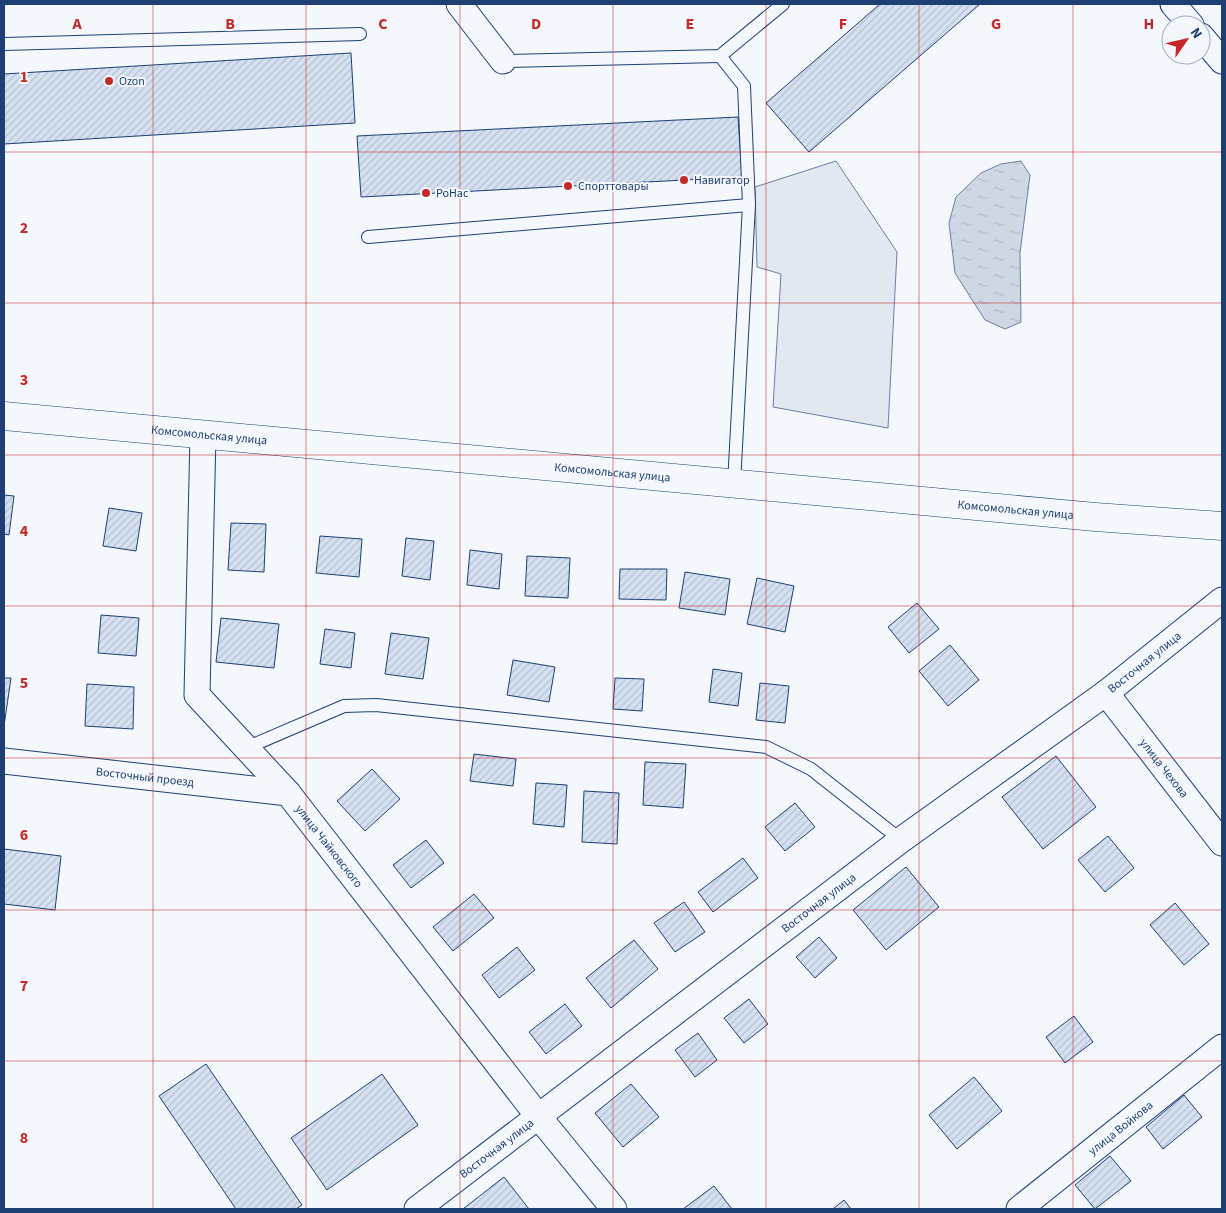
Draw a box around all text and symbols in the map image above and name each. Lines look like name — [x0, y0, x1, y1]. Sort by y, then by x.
text: A — [71, 13, 82, 35]
text: B — [225, 13, 235, 35]
text: C — [378, 13, 388, 35]
text: D — [531, 13, 541, 35]
text: E — [686, 13, 694, 35]
text: F — [839, 13, 847, 35]
text: G — [991, 13, 1001, 35]
text: H — [1144, 13, 1154, 35]
north arrow — [1161, 15, 1211, 65]
text: N — [1185, 24, 1207, 43]
text: 1 — [20, 66, 28, 88]
place label: Ozon — [119, 73, 145, 90]
marker: Ozon — [103, 75, 115, 87]
place label: Навигатор — [694, 172, 750, 189]
marker: Навигатор — [678, 174, 690, 186]
place label: Спорттовары — [578, 178, 648, 195]
marker: Спорттовары — [562, 180, 574, 192]
place label: РоНас — [436, 185, 469, 202]
marker: РоНас — [420, 187, 432, 199]
text: 2 — [20, 217, 28, 239]
text: 3 — [20, 369, 28, 391]
street label: Комсомольская улица — [150, 422, 268, 449]
street label: Комсомольская улица — [554, 459, 671, 487]
street label: Комсомольская улица — [957, 496, 1074, 524]
text: 4 — [20, 520, 29, 542]
street label: Восточная улица — [1104, 628, 1185, 697]
text: 5 — [20, 672, 28, 694]
street label: улица Чехова — [1135, 735, 1192, 802]
street label: Восточный проезд — [95, 763, 196, 791]
street label: улица Чайковского — [291, 801, 366, 892]
text: 6 — [20, 824, 28, 846]
street label: Восточная улица — [778, 869, 860, 937]
text: 7 — [20, 975, 28, 997]
street label: улица Войкова — [1085, 1097, 1157, 1159]
street label: Восточная улица — [456, 1115, 538, 1183]
text: 8 — [20, 1127, 28, 1149]

